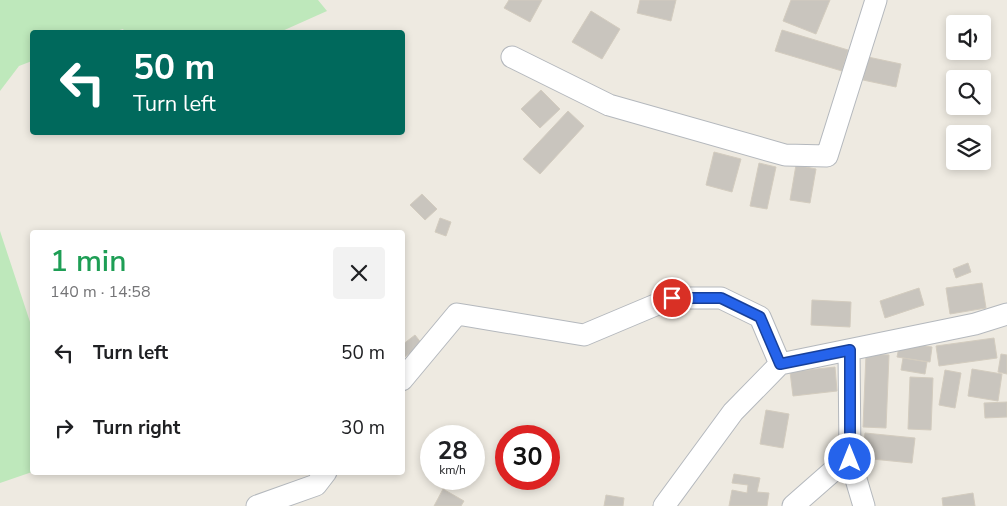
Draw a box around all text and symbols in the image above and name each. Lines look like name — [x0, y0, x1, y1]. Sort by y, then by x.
map controls — [946, 15, 991, 170]
button: sound — [946, 15, 991, 60]
text: 50 m — [133, 44, 215, 91]
icon: left — [50, 50, 115, 115]
button: search — [946, 70, 991, 115]
text: Turn left — [133, 89, 216, 119]
button: layers — [946, 125, 991, 170]
text: 1 min — [50, 241, 126, 282]
button: close — [333, 247, 385, 299]
pin — [651, 277, 693, 319]
text: 140 m · 14:58 — [50, 281, 151, 303]
icon: arrive — [658, 284, 686, 312]
icon: left — [50, 339, 78, 367]
text: Turn left — [93, 340, 168, 366]
text: 50 m — [341, 340, 385, 366]
icon: right — [50, 414, 78, 442]
text: Turn right — [93, 415, 180, 441]
text: 30 m — [341, 415, 385, 441]
speed limit sign: 30 — [495, 425, 560, 490]
position arrow — [823, 432, 875, 484]
text: 28 — [437, 434, 468, 468]
text: km/h — [439, 462, 466, 478]

